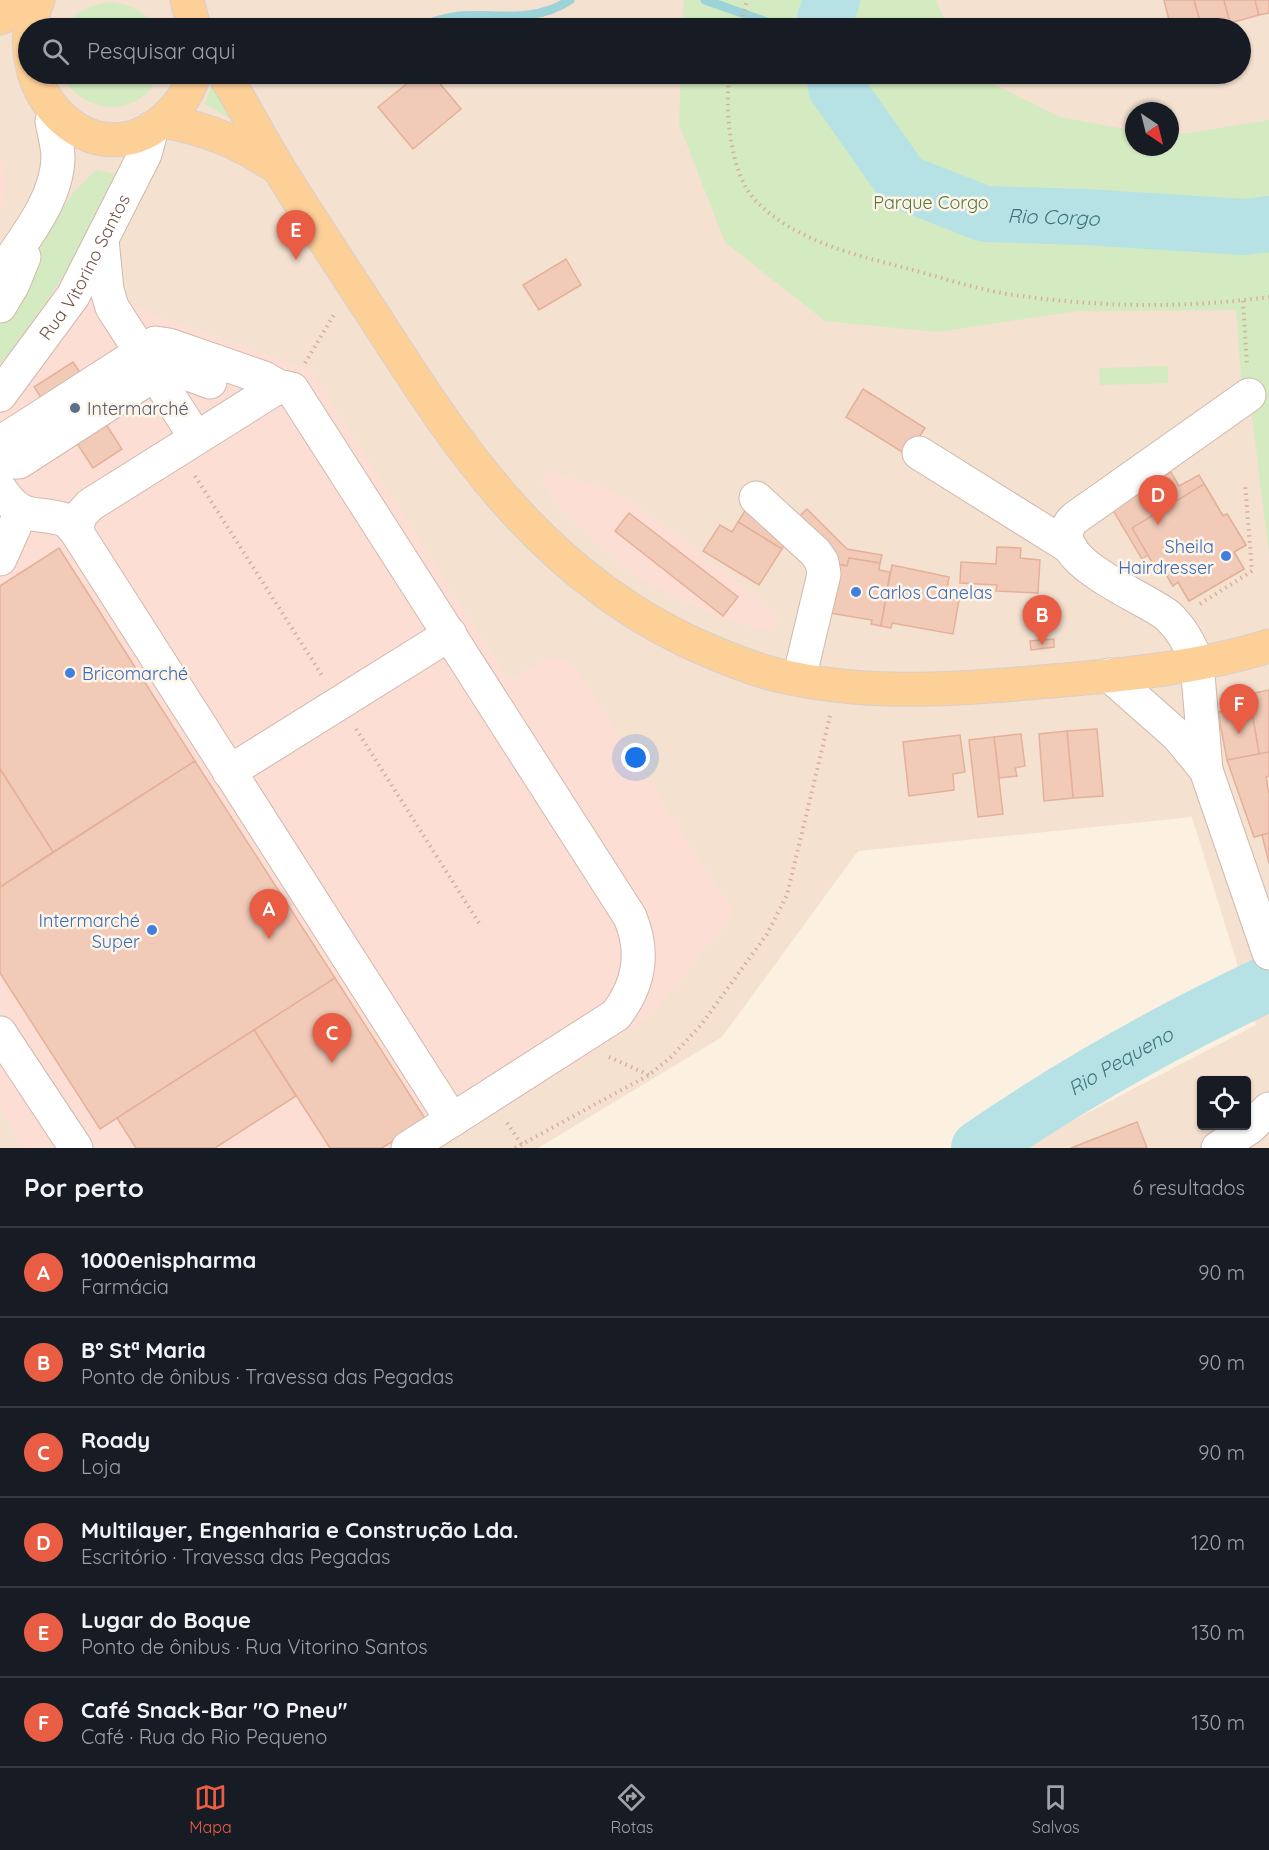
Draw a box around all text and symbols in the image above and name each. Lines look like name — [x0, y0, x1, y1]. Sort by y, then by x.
search box — [18, 18, 1251, 84]
icon: search — [39, 35, 72, 68]
text: Pesquisar aqui — [87, 37, 235, 65]
north arrow — [1125, 102, 1179, 156]
street label: Rua Vitorino Santos — [33, 190, 134, 344]
park label: Parque Corgo — [873, 191, 989, 214]
water label: Rio Corgo — [1007, 202, 1101, 230]
pin: E — [276, 210, 316, 260]
place label: Intermarché — [87, 397, 189, 420]
marker: Intermarché — [68, 401, 82, 415]
pin: D — [1138, 476, 1178, 525]
place label: Sheila Hairdresser — [1118, 535, 1214, 579]
marker: Sheila Hairdresser — [1219, 549, 1233, 563]
place label: Carlos Canelas — [868, 581, 993, 604]
marker: Carlos Canelas — [849, 585, 863, 599]
pin: B — [1022, 596, 1062, 645]
place label: Bricomarché — [82, 662, 188, 685]
marker: Bricomarché — [63, 666, 77, 680]
pin: F — [1220, 684, 1258, 734]
your location — [621, 743, 650, 772]
pin: A — [250, 890, 288, 939]
place label: Intermarché Super — [38, 909, 140, 953]
marker: Intermarché Super — [145, 923, 159, 937]
pin: C — [312, 1014, 352, 1063]
water label: Rio Pequeno — [1063, 1020, 1178, 1100]
map controls — [1197, 1076, 1251, 1130]
button: locate — [1197, 1076, 1251, 1130]
text: Por perto — [24, 1171, 144, 1204]
text: 6 resultados — [1132, 1175, 1245, 1200]
text: 1000enispharma — [81, 1246, 256, 1274]
text: A — [37, 1260, 50, 1285]
text: 90 m — [1198, 1260, 1245, 1285]
text: Farmácia — [81, 1274, 169, 1299]
text: Bº Stª Maria — [81, 1336, 206, 1364]
text: B — [37, 1350, 50, 1375]
text: 90 m — [1198, 1350, 1245, 1375]
text: Ponto de ônibus · Travessa das Pegadas — [81, 1364, 454, 1389]
text: Roady — [81, 1426, 150, 1454]
text: C — [37, 1440, 50, 1465]
text: 90 m — [1198, 1440, 1245, 1465]
text: Loja — [81, 1454, 121, 1479]
text: Multilayer, Engenharia e Construção Lda. — [81, 1516, 519, 1544]
text: D — [36, 1530, 51, 1555]
text: 120 m — [1191, 1530, 1245, 1555]
text: Escritório · Travessa das Pegadas — [81, 1544, 390, 1569]
text: Lugar do Boque — [81, 1606, 251, 1634]
text: E — [38, 1620, 49, 1645]
text: 130 m — [1192, 1620, 1245, 1645]
text: Ponto de ônibus · Rua Vitorino Santos — [81, 1634, 428, 1659]
text: Café Snack-Bar "O Pneu" — [81, 1696, 347, 1724]
text: F — [38, 1710, 49, 1735]
text: 130 m — [1192, 1710, 1245, 1735]
text: Café · Rua do Rio Pequeno — [81, 1724, 327, 1749]
tab: Mapa — [189, 1781, 232, 1837]
tab: Rotas — [610, 1781, 653, 1837]
tab: Salvos — [1032, 1781, 1080, 1837]

